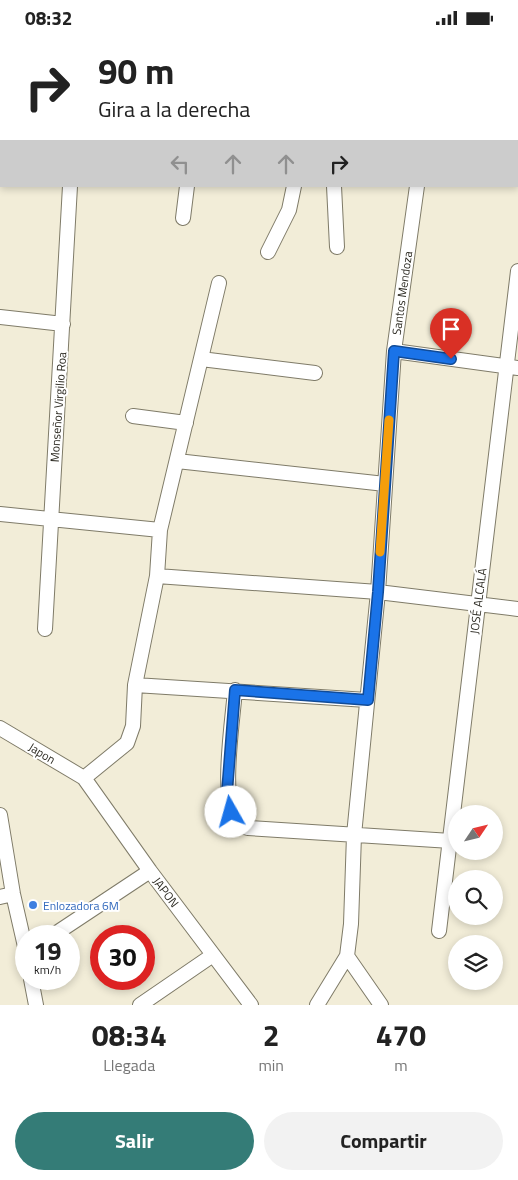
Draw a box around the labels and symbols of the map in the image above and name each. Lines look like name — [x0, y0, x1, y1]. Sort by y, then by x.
street label: Santos Mendoza — [387, 250, 417, 336]
pin — [430, 308, 472, 359]
street label: Monseñor Virgilio Roa — [45, 351, 71, 463]
street label: JOSÉ ALCALÁ — [465, 567, 491, 635]
street label: Japon — [25, 737, 59, 769]
position arrow — [204, 785, 256, 837]
north arrow — [448, 805, 502, 860]
street label: JAPON — [148, 873, 184, 911]
place label: Enlozadora 6M — [43, 896, 119, 915]
marker: Enlozadora 6M — [27, 899, 39, 911]
speed limit sign: 30 — [90, 925, 155, 990]

